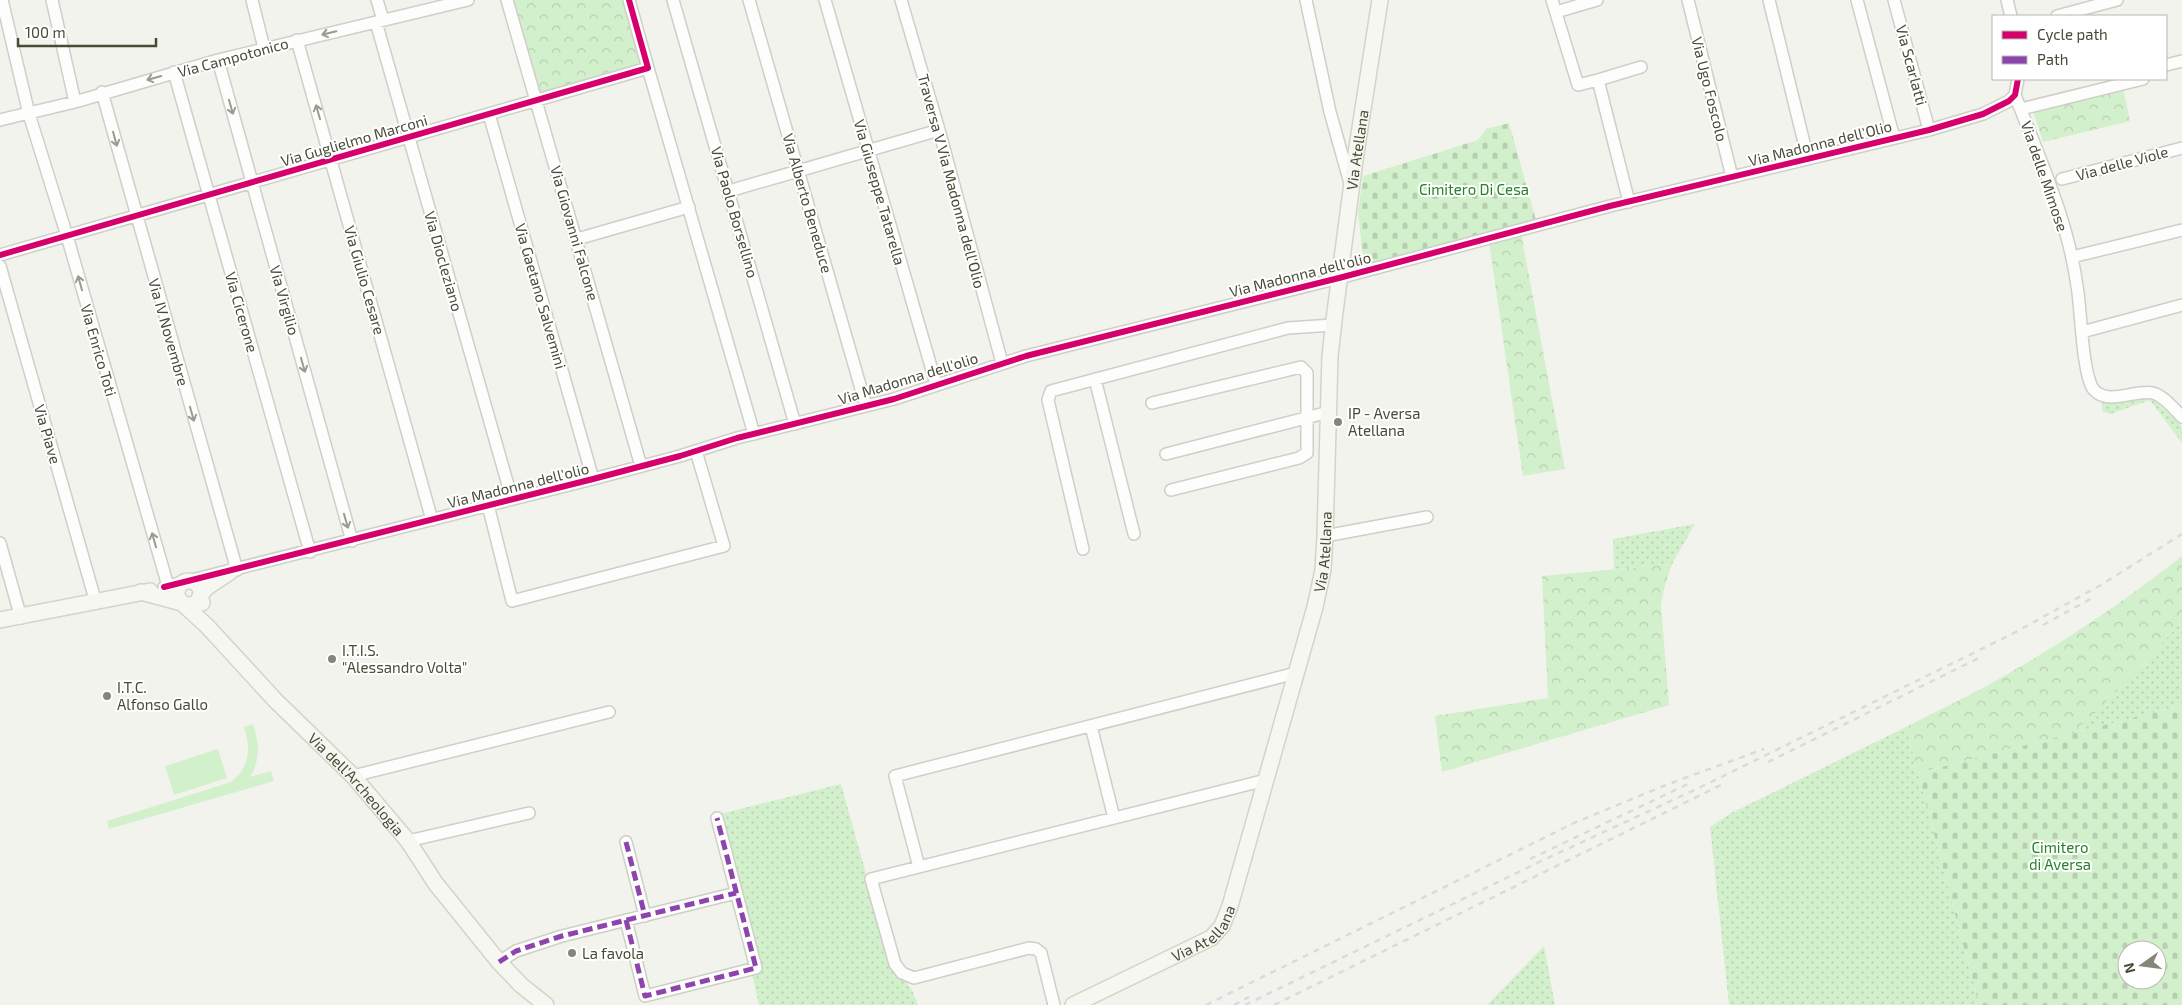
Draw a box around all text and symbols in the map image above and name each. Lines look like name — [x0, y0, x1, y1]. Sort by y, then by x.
scale bar — [18, 15, 155, 47]
legend — [1992, 15, 2167, 80]
text: 100 m — [25, 23, 66, 41]
street label: Via Scarlatti — [1893, 23, 1931, 107]
text: Cycle path — [2037, 25, 2108, 43]
one-way arrow — [321, 29, 337, 38]
street label: Via Campotonico — [176, 34, 290, 80]
street label: Via Ugo Foscolo — [1688, 35, 1732, 143]
text: Path — [2037, 50, 2068, 68]
street label: Traversa V Via Madonna dell'Olio — [915, 72, 989, 290]
one-way arrow — [147, 73, 163, 83]
one-way arrow — [227, 99, 236, 115]
one-way arrow — [312, 105, 322, 121]
street label: Via Atellana — [1342, 108, 1372, 191]
street label: Via Guglielmo Marconi — [279, 110, 429, 170]
street label: Via Madonna dell'Olio — [1746, 116, 1894, 170]
street label: Via Giuseppe Tatarella — [851, 117, 909, 267]
street label: Via delle Mimose — [2018, 118, 2072, 234]
one-way arrow — [111, 131, 120, 147]
street label: Via Alberto Beneduce — [779, 131, 837, 275]
street label: Via delle Viole — [2074, 142, 2170, 184]
street label: Via Paolo Borsellino — [708, 144, 762, 280]
street label: Via Giovanni Falcone — [547, 163, 603, 303]
park label: Cimitero Di Cesa — [1419, 180, 1529, 198]
street label: Via Diocleziano — [421, 209, 467, 313]
street label: Via Gaetano Salvemini — [512, 221, 570, 371]
street label: Via Giulio Cesare — [341, 223, 389, 337]
street label: Via Madonna dell'olio — [1227, 248, 1373, 300]
street label: Via Virgilio — [266, 263, 304, 337]
street label: Via Cicerone — [222, 270, 262, 354]
one-way arrow — [75, 275, 84, 291]
street label: Via IV Novembre — [145, 276, 193, 388]
street label: Via Enrico Toti — [77, 302, 121, 398]
street label: Via Madonna dell'olio — [836, 348, 980, 408]
one-way arrow — [298, 356, 308, 372]
street label: Via Piave — [31, 402, 65, 466]
place label: IP - Aversa Atellana — [1348, 404, 1420, 439]
one-way arrow — [188, 405, 198, 421]
marker: IP - Aversa Atellana — [1332, 416, 1344, 428]
street label: Via Madonna dell'olio — [445, 459, 591, 511]
street label: Via Atellana — [1309, 511, 1335, 594]
one-way arrow — [342, 513, 352, 529]
one-way arrow — [149, 532, 159, 548]
place label: I.T.I.S. "Alessandro Volta" — [342, 641, 467, 676]
marker: I.T.I.S. "Alessandro Volta" — [326, 653, 338, 665]
place label: I.T.C. Alfonso Gallo — [117, 678, 208, 713]
marker: I.T.C. Alfonso Gallo — [101, 690, 113, 702]
street label: Via dell'Archeologia — [305, 729, 408, 839]
park label: Cimitero di Aversa — [2029, 838, 2091, 873]
street label: Via Atellana — [1168, 902, 1239, 965]
north arrow — [2117, 940, 2167, 990]
place label: La favola — [582, 944, 644, 962]
marker: La favola — [566, 947, 578, 959]
text: N — [2119, 961, 2138, 975]

